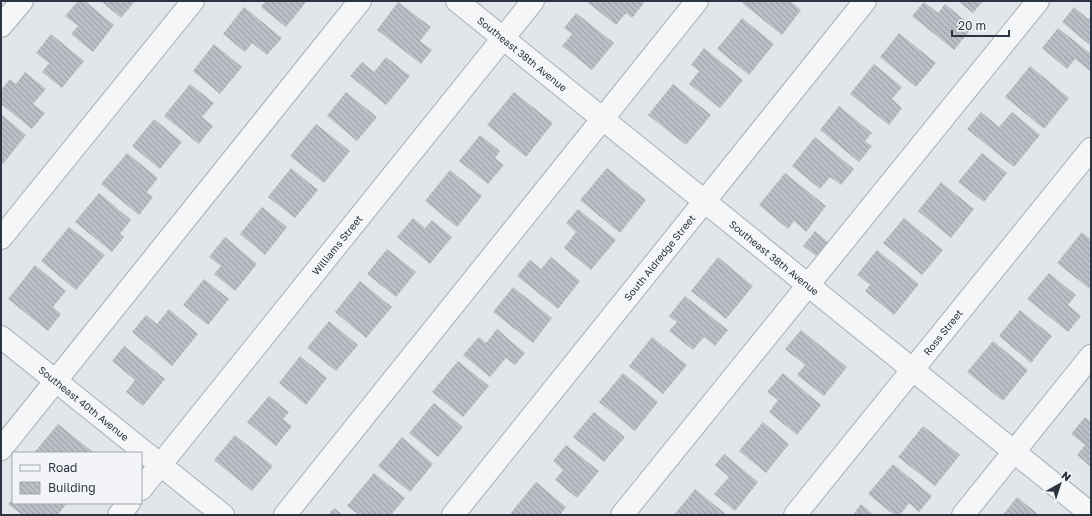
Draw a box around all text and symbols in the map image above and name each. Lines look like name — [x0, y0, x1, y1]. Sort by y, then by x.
scale bar — [952, 12, 1009, 38]
street label: Southeast 38th Avenue — [475, 14, 570, 94]
text: 20 m — [958, 18, 986, 33]
street label: South Aldredge Street — [621, 212, 697, 303]
street label: Williams Street — [309, 213, 365, 277]
street label: Southeast 38th Avenue — [727, 218, 822, 298]
street label: Ross Street — [921, 307, 965, 358]
street label: Southeast 40th Avenue — [36, 364, 131, 443]
legend — [12, 452, 142, 504]
text: Road — [48, 460, 77, 475]
north arrow — [1040, 464, 1080, 504]
text: N — [1059, 468, 1074, 484]
text: Building — [48, 480, 96, 495]

